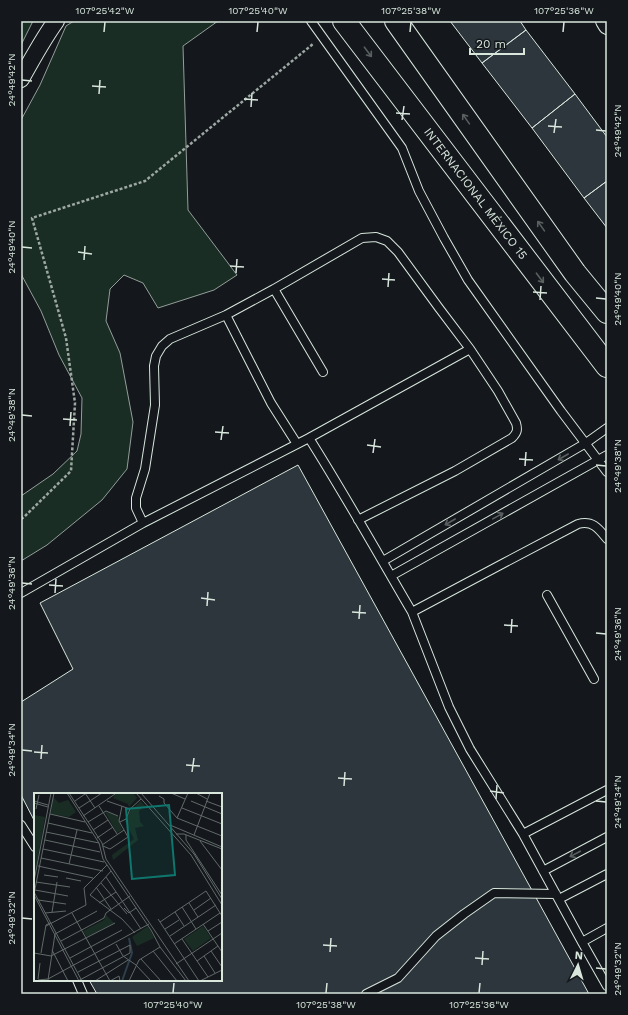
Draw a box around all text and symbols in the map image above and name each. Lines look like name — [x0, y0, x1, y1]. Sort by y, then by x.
text: 107°25'42"W — [76, 5, 135, 16]
text: 107°25'40"W — [228, 5, 288, 16]
text: 107°25'38"W — [381, 5, 441, 16]
text: 107°25'36"W — [534, 5, 594, 16]
scale bar — [470, 30, 524, 56]
text: 20 m — [476, 37, 506, 51]
one-way arrow — [363, 47, 372, 58]
text: 24°49'42"N — [6, 53, 17, 107]
text: 24°49'42"N — [612, 104, 623, 158]
one-way arrow — [462, 114, 470, 125]
street label: INTERNACIONAL MÉXICO 15 — [421, 125, 530, 262]
text: 24°49'40"N — [6, 220, 17, 274]
one-way arrow — [537, 220, 545, 231]
one-way arrow — [536, 272, 544, 283]
text: 24°49'40"N — [612, 272, 623, 326]
text: 24°49'38"N — [6, 388, 17, 442]
text: 24°49'38"N — [612, 439, 623, 493]
one-way arrow — [557, 453, 569, 461]
one-way arrow — [492, 511, 504, 519]
one-way arrow — [444, 519, 456, 527]
text: 24°49'36"N — [6, 556, 17, 610]
text: 24°49'36"N — [612, 607, 623, 661]
text: 24°49'34"N — [6, 723, 17, 777]
text: 24°49'34"N — [612, 775, 623, 829]
inset map — [34, 793, 222, 981]
one-way arrow — [569, 851, 581, 858]
text: 24°49'32"N — [6, 891, 17, 945]
text: 24°49'32"N — [612, 942, 623, 996]
north arrow — [558, 945, 598, 985]
text: N — [574, 949, 583, 962]
text: 107°25'40"W — [143, 999, 203, 1010]
text: 107°25'38"W — [296, 999, 356, 1010]
text: 107°25'36"W — [449, 999, 509, 1010]

